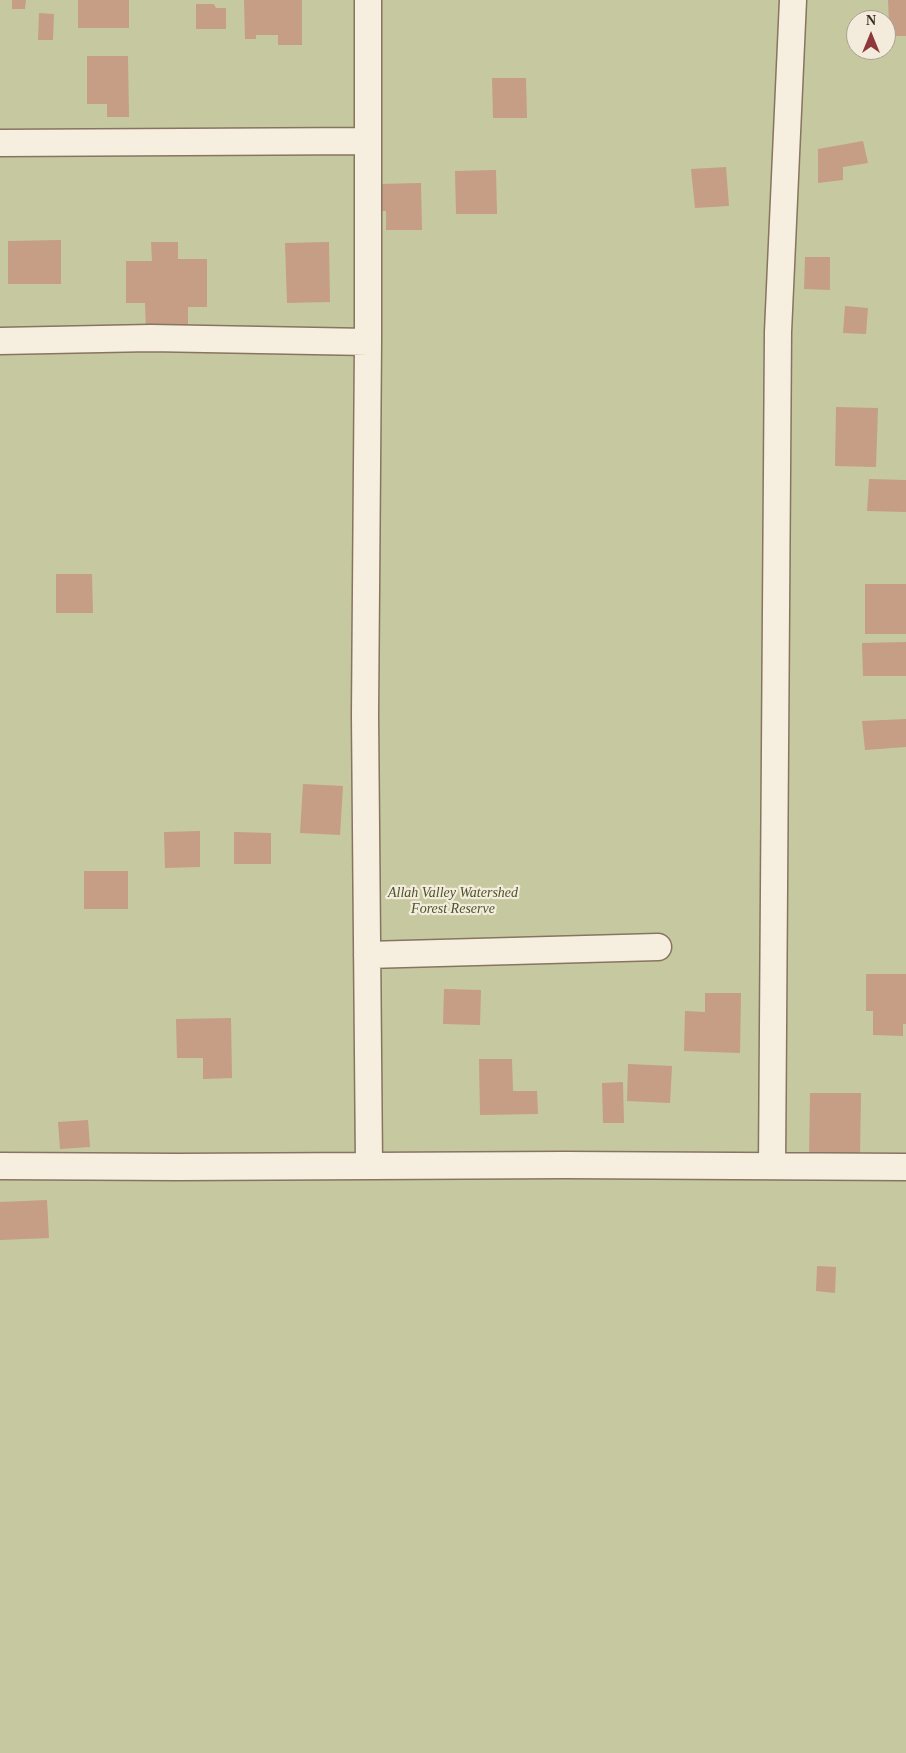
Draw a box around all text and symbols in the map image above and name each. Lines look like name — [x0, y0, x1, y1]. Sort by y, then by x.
north arrow — [846, 10, 896, 60]
text: N — [866, 13, 876, 28]
park label: Allah Valley Watershed Forest Reserve — [388, 885, 518, 918]

